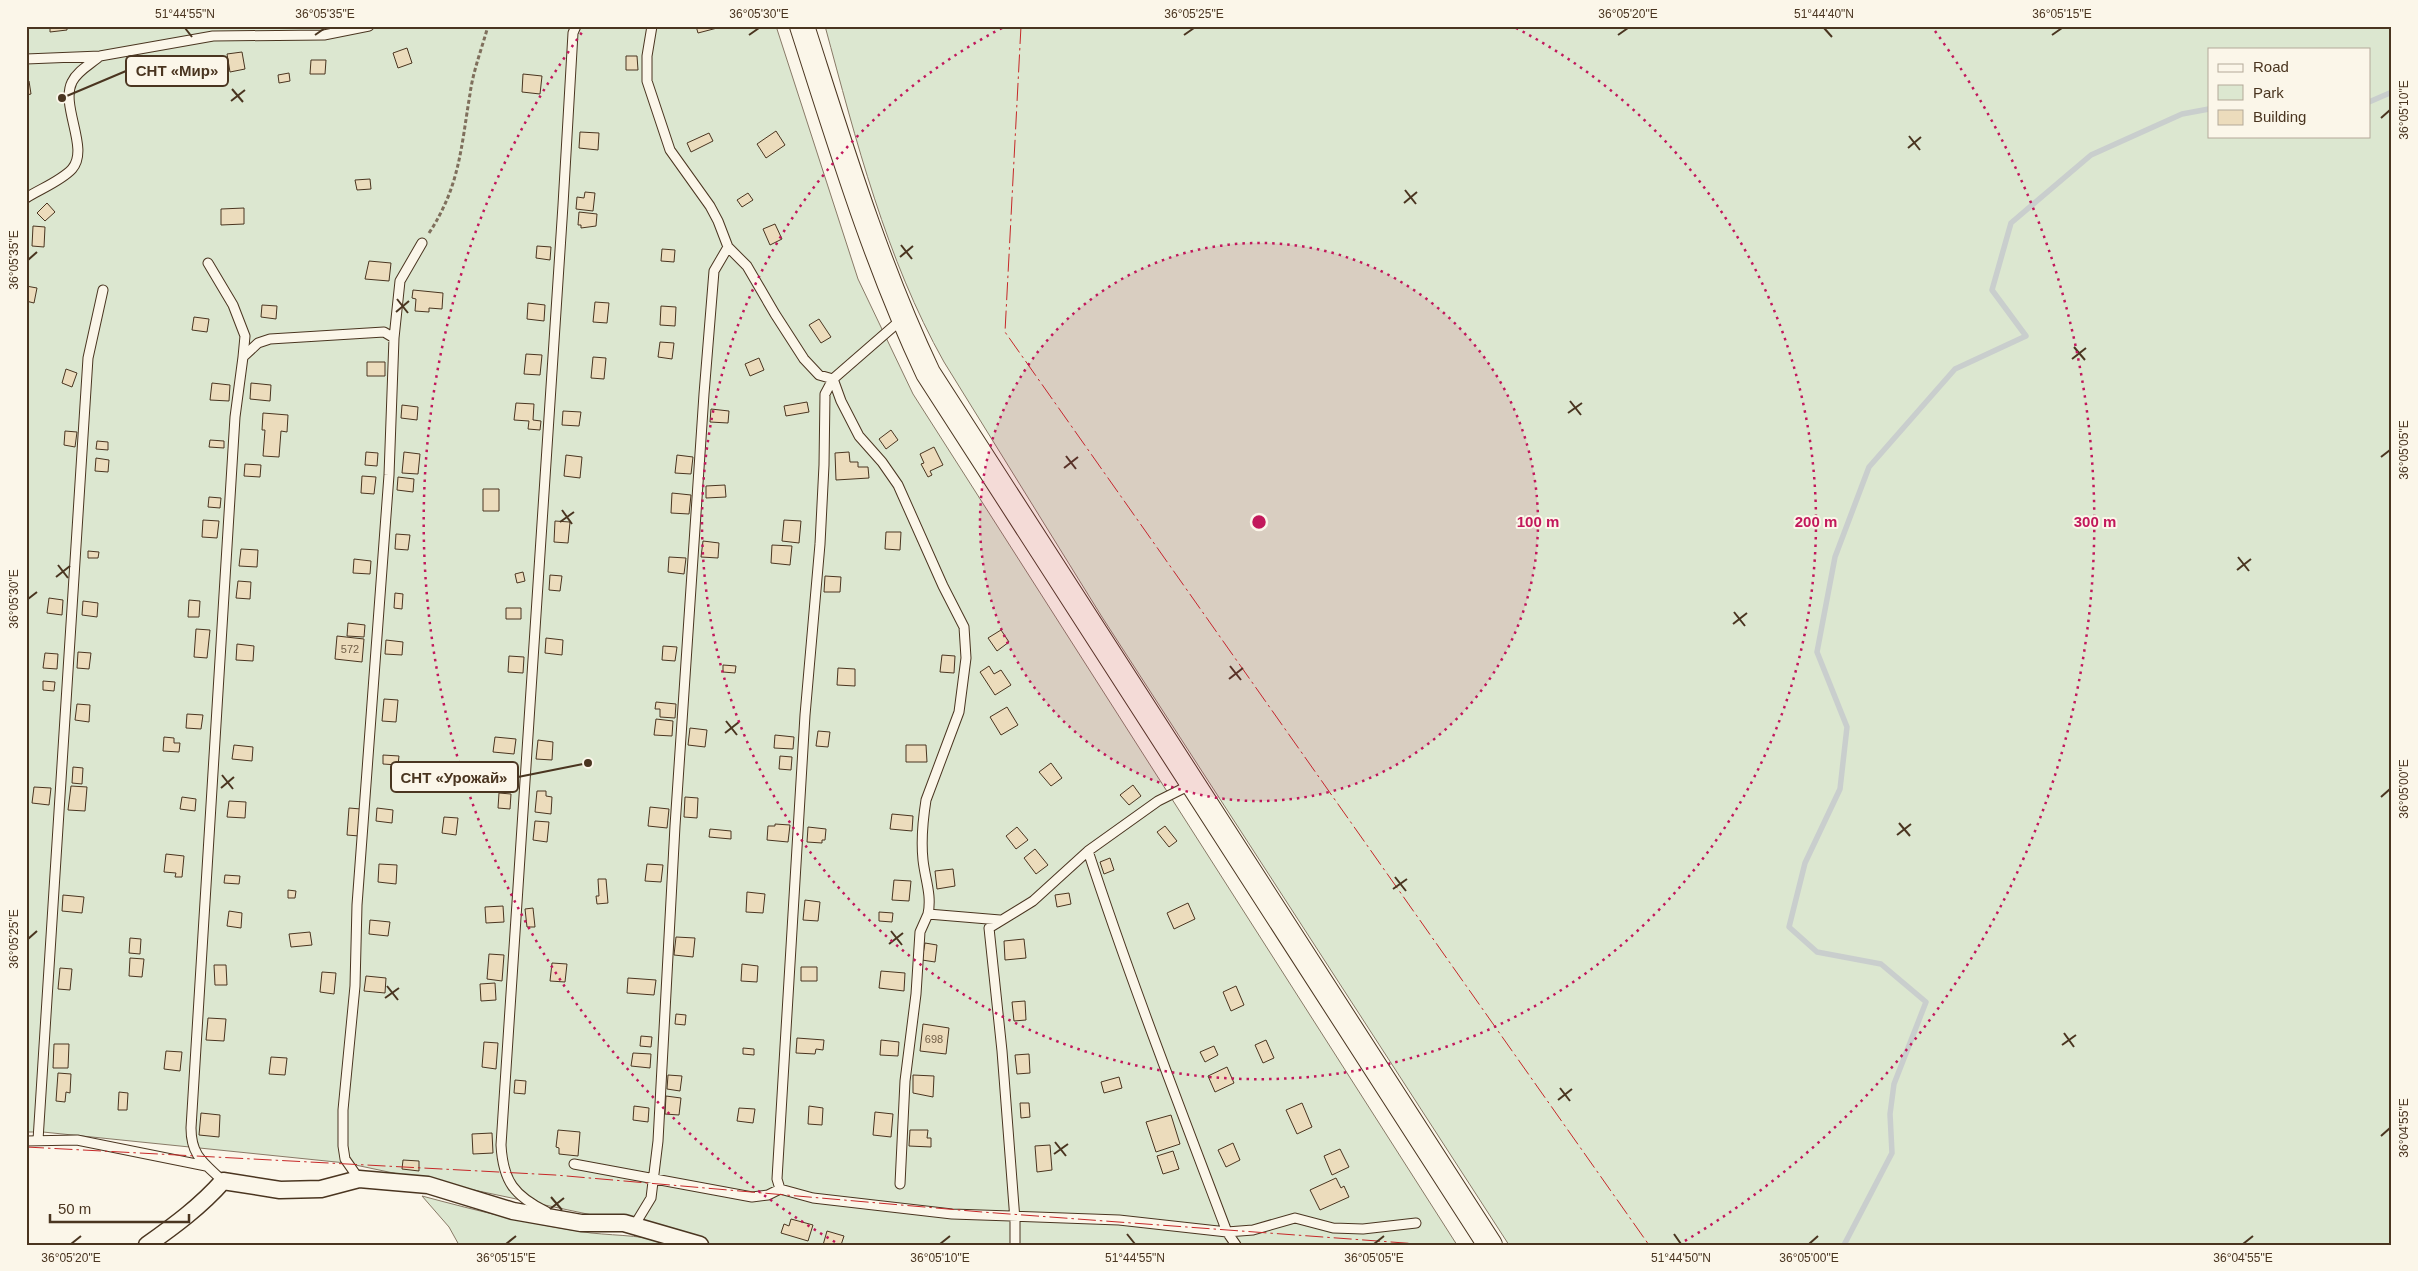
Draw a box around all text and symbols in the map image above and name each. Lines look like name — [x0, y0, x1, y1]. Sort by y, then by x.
text: 51°44'55"N — [155, 7, 215, 21]
text: 36°05'35"E — [295, 7, 355, 21]
text: 36°05'30"E — [729, 7, 789, 21]
text: 36°05'25"E — [1164, 7, 1224, 21]
text: 36°05'20"E — [1598, 7, 1658, 21]
text: 51°44'40"N — [1794, 7, 1854, 21]
text: 36°05'15"E — [2032, 7, 2092, 21]
legend — [2208, 48, 2370, 138]
callout: СНТ «Мир» — [126, 56, 228, 86]
text: Road — [2253, 58, 2289, 75]
text: СНТ «Мир» — [136, 62, 218, 79]
text: 36°05'10"E — [2397, 80, 2411, 140]
text: Park — [2253, 84, 2284, 101]
text: Building — [2253, 108, 2306, 125]
text: 36°05'35"E — [7, 230, 21, 290]
text: 36°05'05"E — [2397, 420, 2411, 480]
centre of rings — [1250, 513, 1268, 531]
text: 100 m — [1517, 513, 1559, 530]
text: 200 m — [1795, 513, 1837, 530]
text: 300 m — [2074, 513, 2116, 530]
text: 36°05'30"E — [7, 569, 21, 629]
house number: 572 — [341, 643, 359, 655]
text: 36°05'00"E — [2397, 759, 2411, 819]
callout: СНТ «Урожай» — [391, 762, 518, 792]
text: СНТ «Урожай» — [401, 769, 507, 786]
text: 36°05'25"E — [7, 909, 21, 969]
house number: 698 — [925, 1033, 943, 1045]
text: 36°04'55"E — [2397, 1098, 2411, 1158]
scale bar — [50, 1191, 189, 1223]
text: 50 m — [58, 1200, 91, 1217]
text: 36°05'20"E — [41, 1251, 101, 1265]
text: 36°05'15"E — [476, 1251, 536, 1265]
text: 36°05'10"E — [910, 1251, 970, 1265]
text: 51°44'55"N — [1105, 1251, 1165, 1265]
text: 36°05'05"E — [1344, 1251, 1404, 1265]
text: 51°44'50"N — [1651, 1251, 1711, 1265]
text: 36°05'00"E — [1779, 1251, 1839, 1265]
text: 36°04'55"E — [2213, 1251, 2273, 1265]

